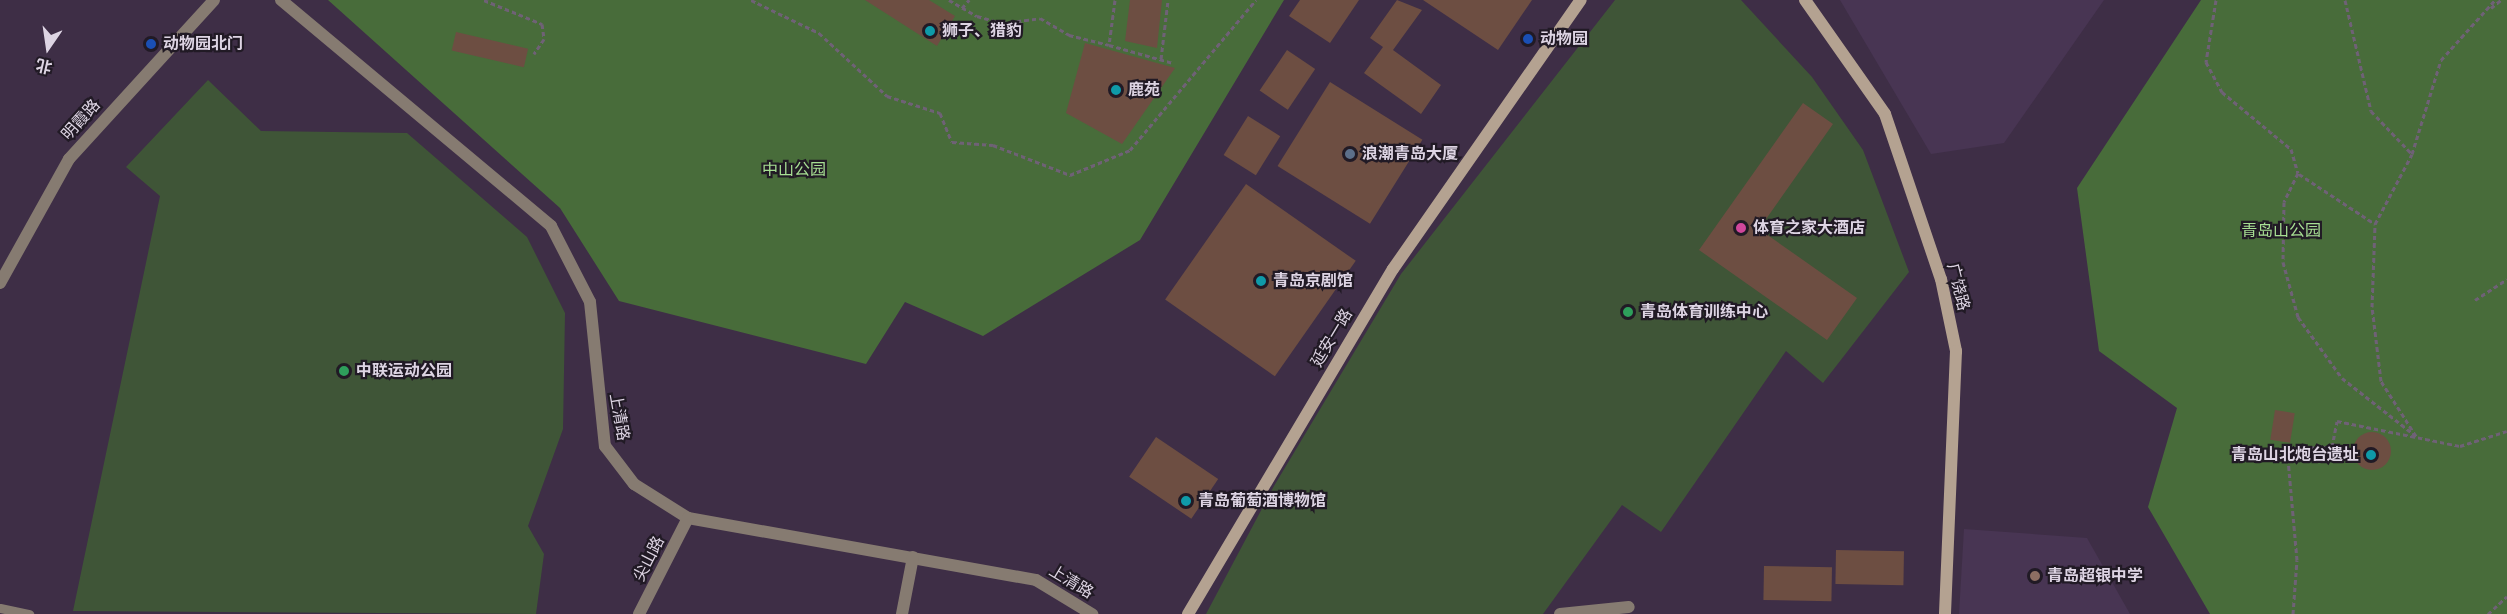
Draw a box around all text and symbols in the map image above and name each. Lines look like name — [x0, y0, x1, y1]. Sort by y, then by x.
north arrow — [18, 18, 78, 78]
place label: 狮子、猎豹 — [942, 21, 1022, 41]
marker: 狮子、猎豹 — [923, 24, 937, 38]
place label: 动物园 — [1540, 29, 1588, 49]
marker: 动物园 — [1521, 32, 1535, 46]
place label: 动物园北门 — [163, 34, 243, 54]
marker: 动物园北门 — [144, 37, 158, 51]
text: 北 — [34, 56, 54, 76]
place label: 鹿苑 — [1128, 80, 1160, 100]
marker: 鹿苑 — [1109, 83, 1123, 97]
street label: 明霞路 — [58, 96, 104, 144]
place label: 浪潮青岛大厦 — [1362, 144, 1458, 164]
marker: 浪潮青岛大厦 — [1343, 147, 1357, 161]
park label: 中山公园 — [762, 160, 826, 180]
place label: 体育之家大酒店 — [1753, 218, 1865, 238]
marker: 体育之家大酒店 — [1734, 221, 1748, 235]
park label: 青岛山公园 — [2241, 221, 2321, 241]
street label: 广饶路 — [1943, 261, 1973, 313]
place label: 青岛京剧馆 — [1273, 271, 1353, 291]
marker: 青岛京剧馆 — [1254, 274, 1268, 288]
place label: 青岛体育训练中心 — [1640, 302, 1768, 322]
marker: 青岛体育训练中心 — [1621, 305, 1635, 319]
street label: 延安一路 — [1307, 306, 1357, 370]
place label: 中联运动公园 — [356, 361, 452, 381]
marker: 中联运动公园 — [337, 364, 351, 378]
street label: 上清路 — [605, 392, 633, 442]
place label: 青岛山北炮台遗址 — [2231, 445, 2359, 465]
marker: 青岛山北炮台遗址 — [2364, 448, 2378, 462]
place label: 青岛葡萄酒博物馆 — [1198, 491, 1326, 511]
marker: 青岛葡萄酒博物馆 — [1179, 494, 1193, 508]
street label: 尖山路 — [630, 533, 668, 585]
street label: 上清路 — [1045, 561, 1097, 603]
place label: 青岛超银中学 — [2047, 566, 2143, 586]
marker: 青岛超银中学 — [2028, 569, 2042, 583]

